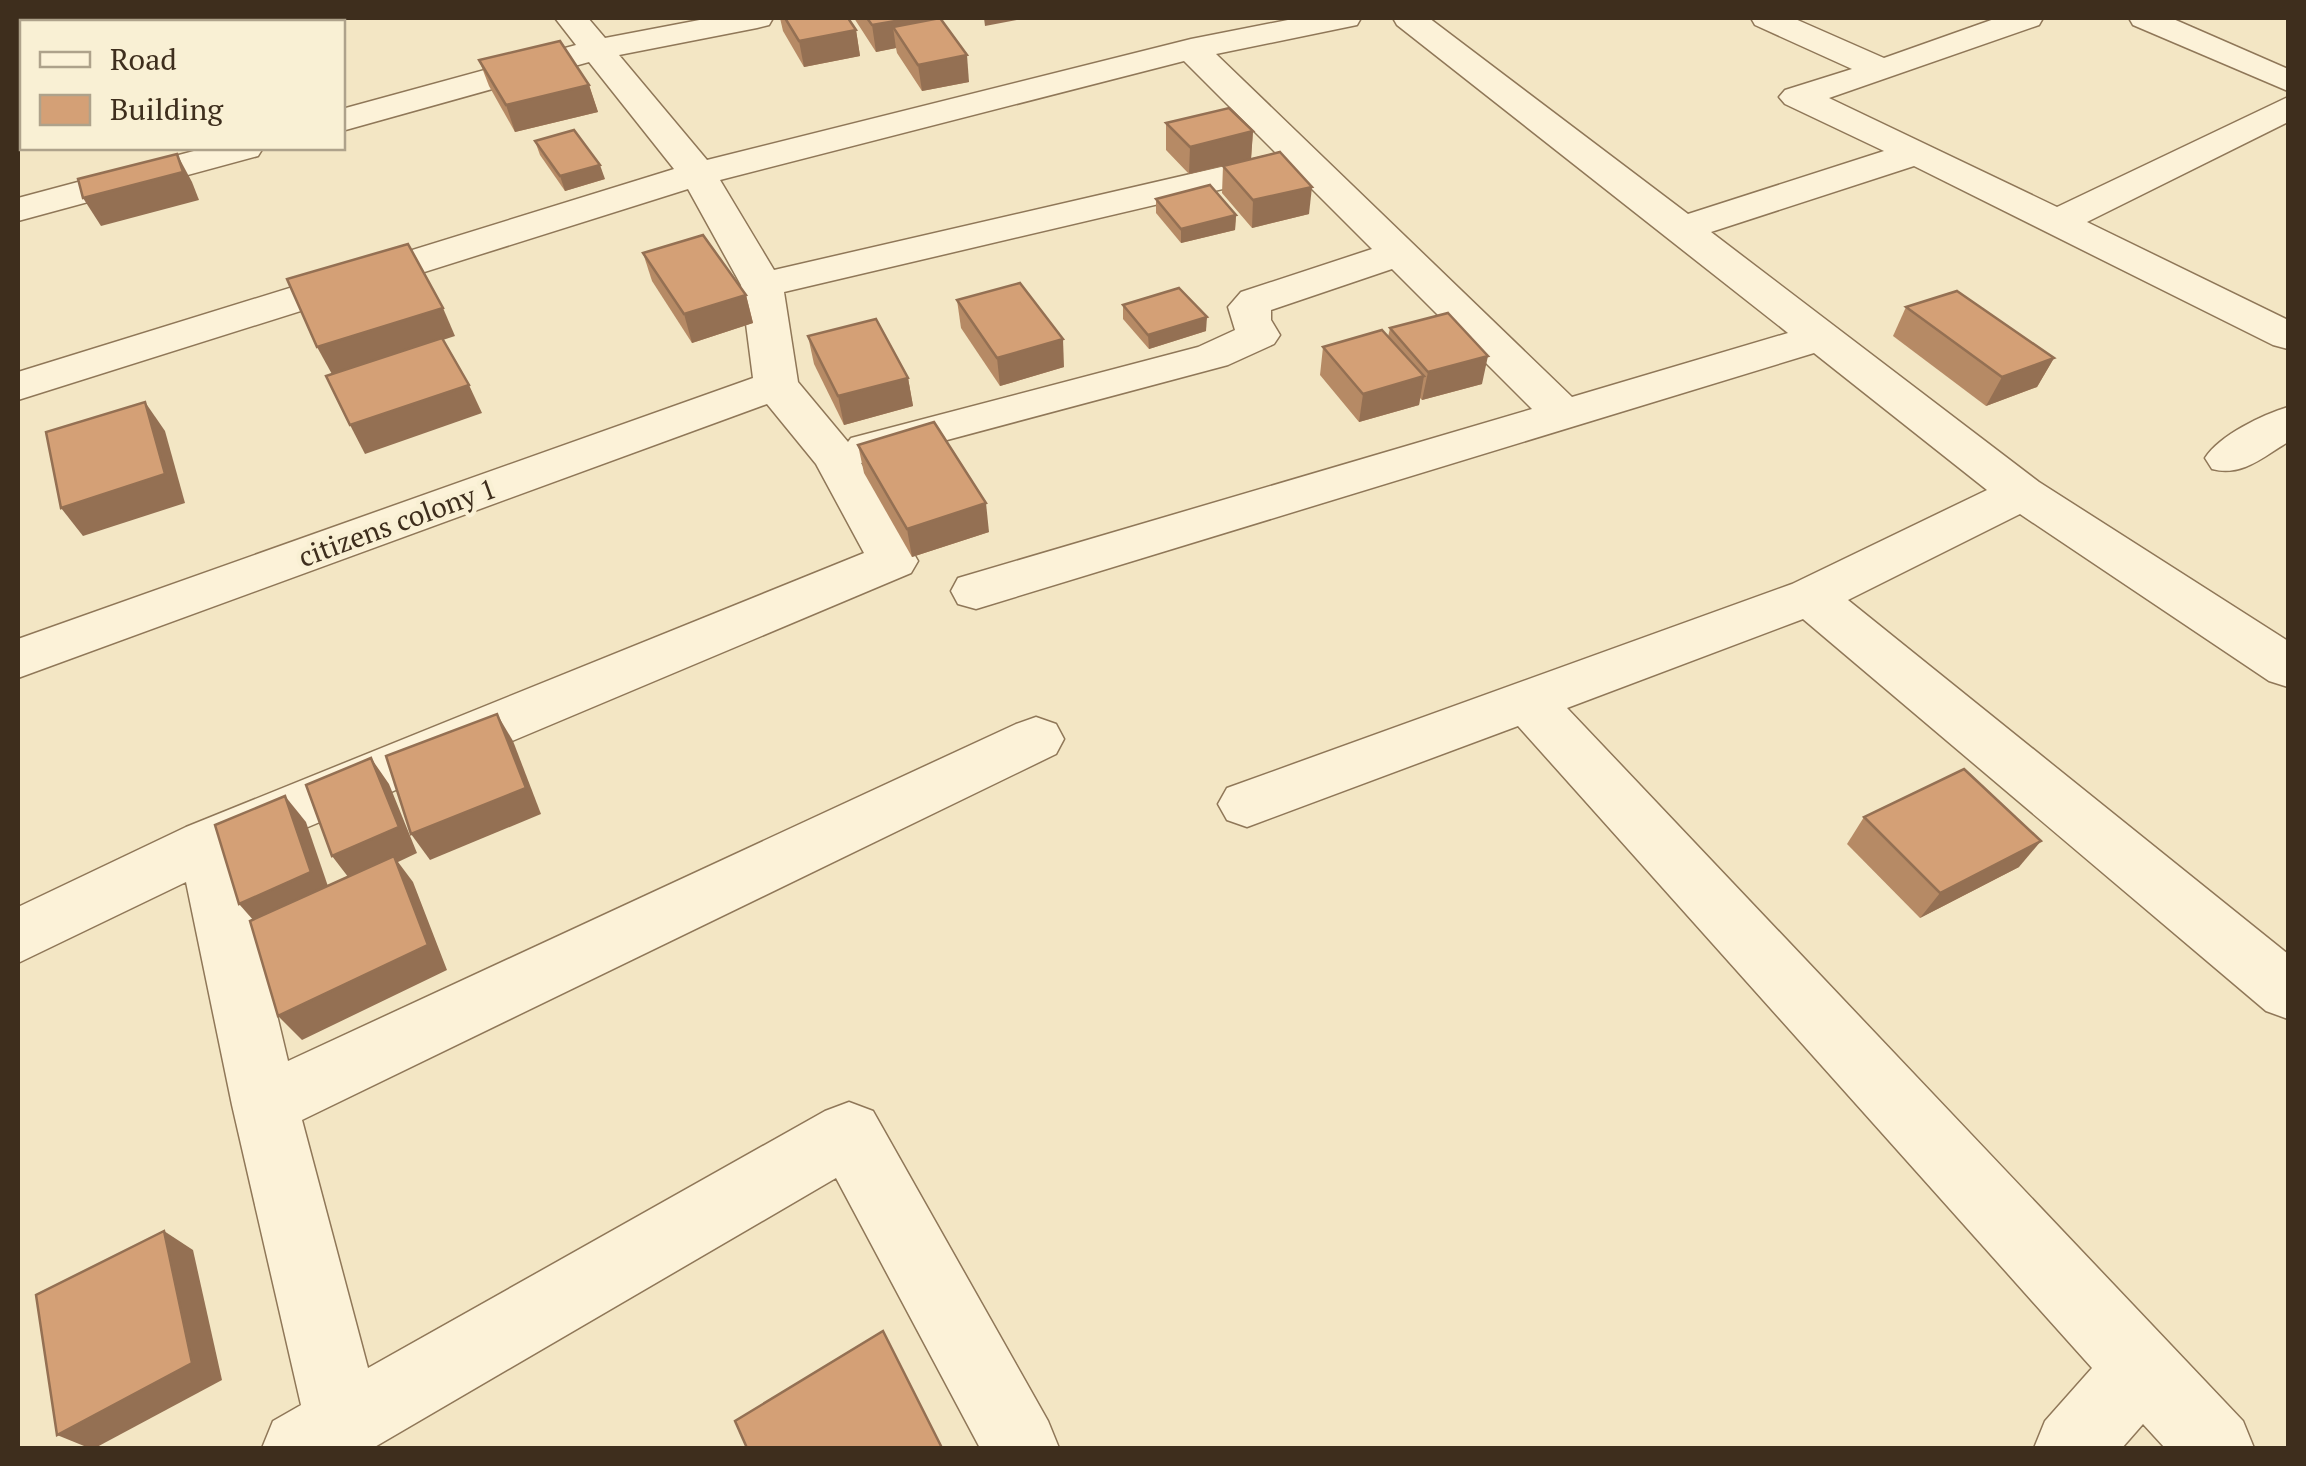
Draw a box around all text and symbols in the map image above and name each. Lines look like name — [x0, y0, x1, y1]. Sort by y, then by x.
legend — [20, 20, 345, 150]
text: Road — [110, 39, 177, 79]
text: Building — [110, 89, 224, 129]
street label: citizens colony 1 — [293, 469, 501, 575]

